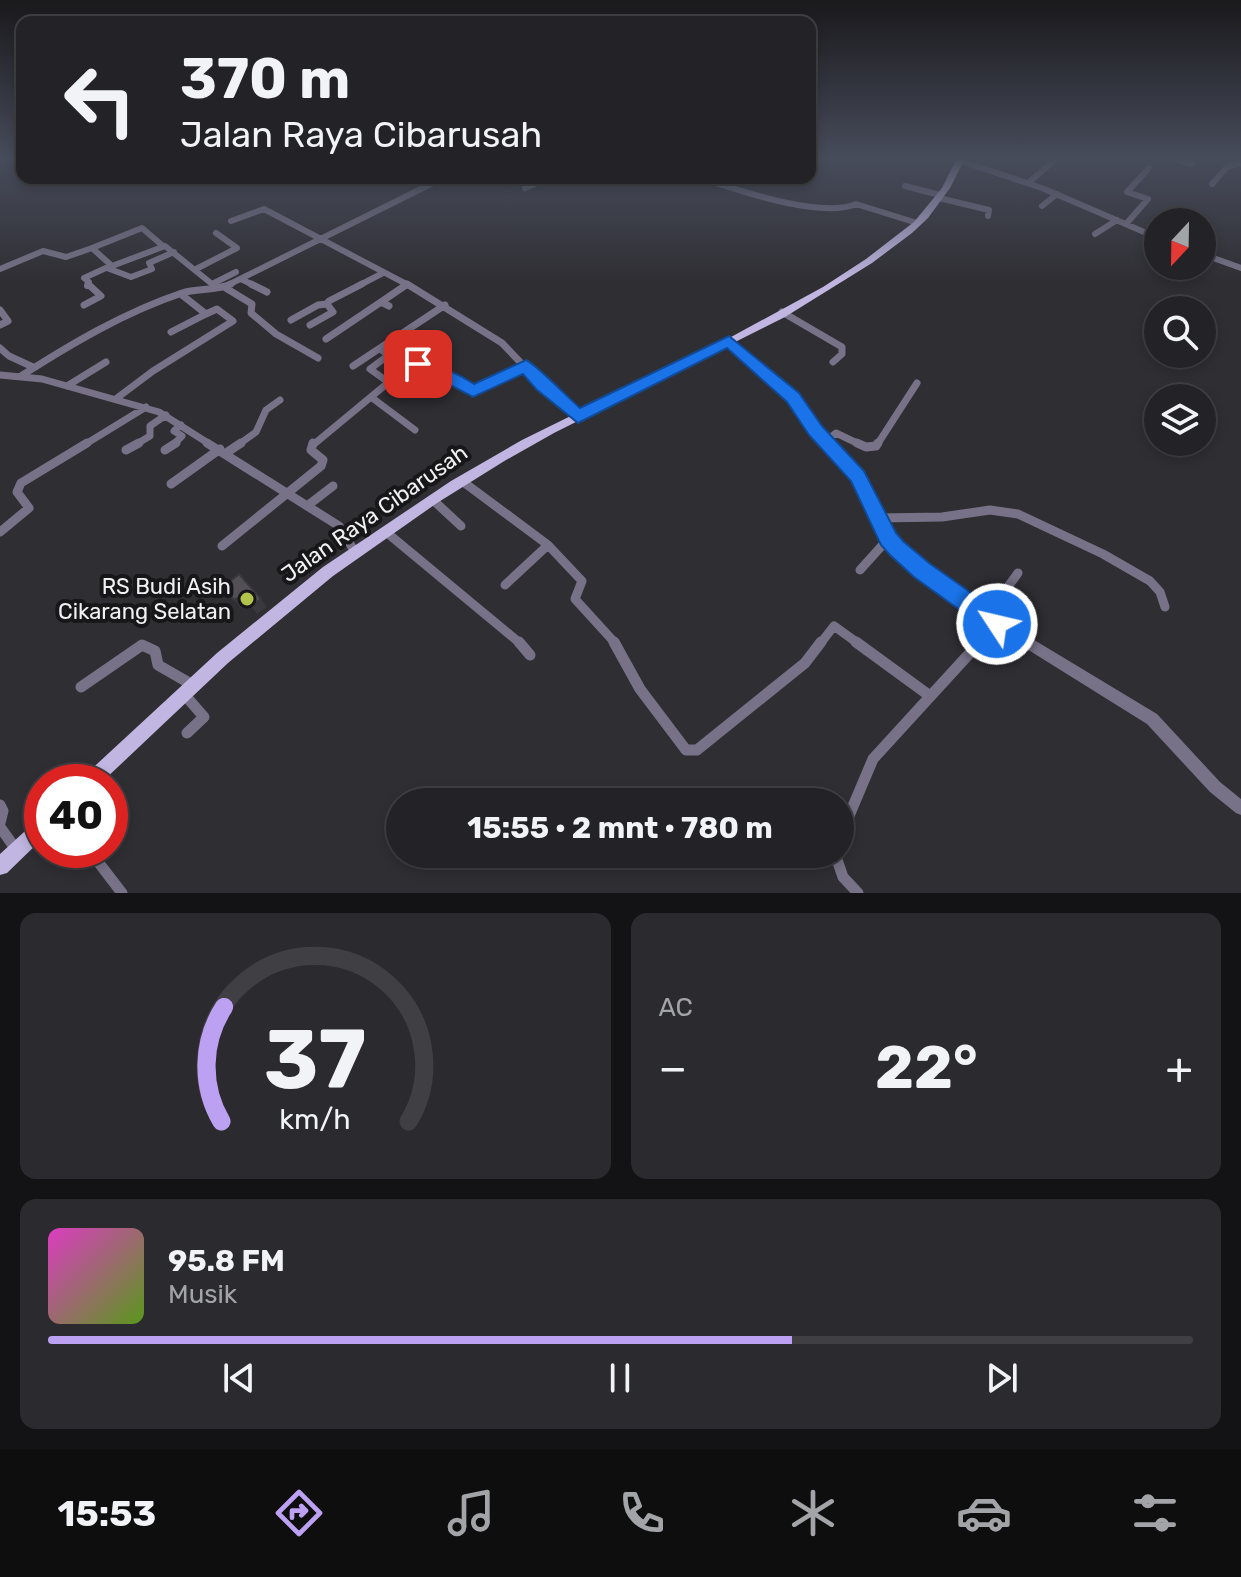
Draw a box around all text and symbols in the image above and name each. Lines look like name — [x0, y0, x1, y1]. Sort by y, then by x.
text: 370 m — [180, 46, 350, 112]
icon: left — [48, 48, 152, 152]
text: Jalan Raya Cibarusah — [180, 113, 542, 156]
north arrow — [1144, 208, 1216, 280]
map controls — [1144, 208, 1216, 456]
button: search — [1144, 296, 1216, 368]
pin — [384, 330, 452, 398]
icon: arrive — [396, 342, 440, 386]
button: layers — [1144, 384, 1216, 456]
street label: Jalan Raya Cibarusah — [276, 439, 473, 588]
place label: RS Budi Asih Cikarang Selatan — [58, 573, 231, 625]
position arrow — [955, 582, 1039, 666]
marker: RS Budi Asih Cikarang Selatan — [238, 590, 256, 608]
speed limit sign: 40 — [24, 764, 128, 868]
text: 15:55 · 2 mnt · 780 m — [467, 810, 773, 846]
text: AC — [659, 992, 693, 1023]
text: 37 — [264, 1010, 366, 1109]
text: 22° — [875, 1032, 978, 1103]
text: − — [659, 1042, 687, 1094]
text: + — [1166, 1042, 1193, 1094]
text: km/h — [280, 1102, 351, 1136]
text: 95.8 FM — [168, 1243, 285, 1279]
text: Musik — [168, 1279, 237, 1310]
icon: previous — [217, 1356, 261, 1400]
icon: pause — [598, 1356, 642, 1400]
icon: next — [980, 1356, 1024, 1400]
icon: directions — [271, 1485, 327, 1541]
icon: music — [443, 1485, 499, 1541]
icon: phone — [614, 1485, 670, 1541]
icon: climate — [785, 1485, 841, 1541]
icon: car — [956, 1485, 1012, 1541]
icon: filters — [1127, 1485, 1183, 1541]
text: 15:53 — [58, 1492, 156, 1535]

